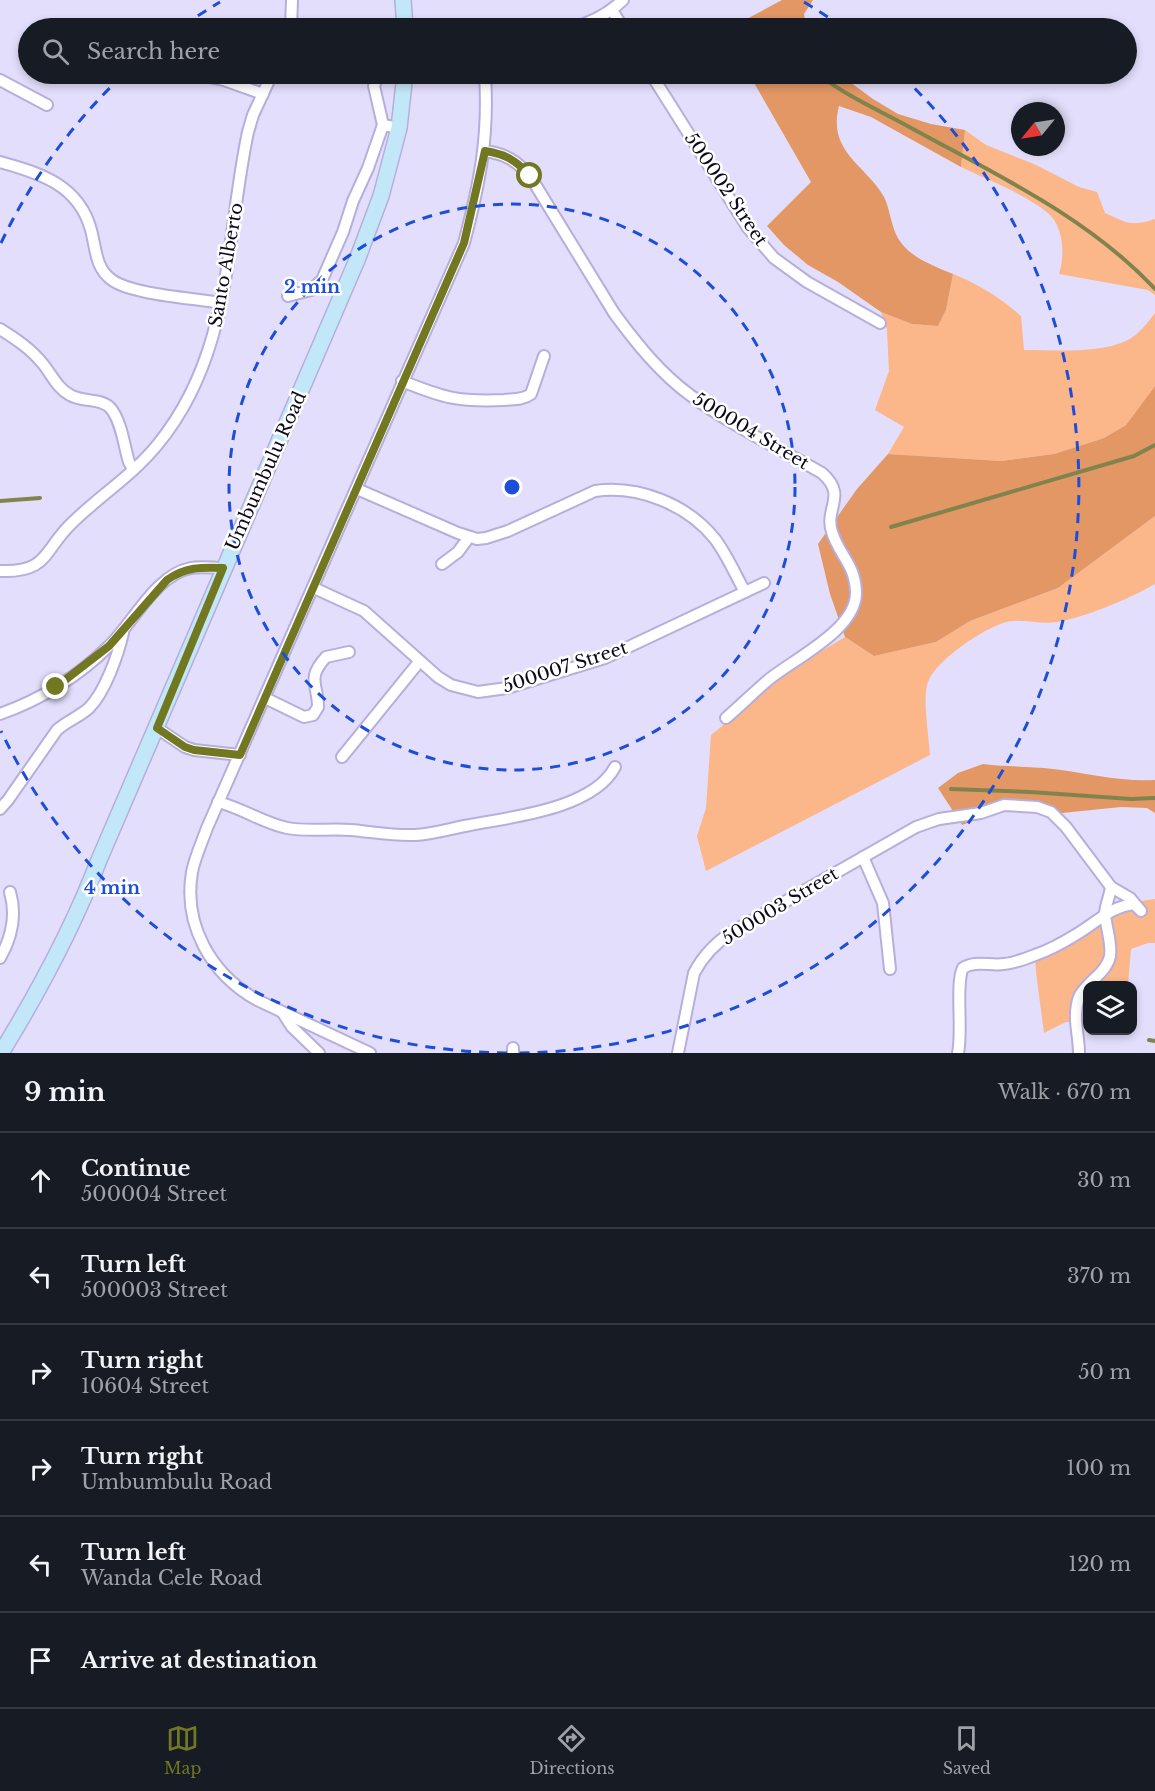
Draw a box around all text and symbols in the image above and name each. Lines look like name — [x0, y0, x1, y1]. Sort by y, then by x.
search box — [18, 18, 1137, 84]
icon: search — [39, 35, 72, 68]
text: Search here — [87, 38, 220, 65]
north arrow — [1011, 102, 1065, 156]
street label: 500002 Street — [680, 128, 772, 250]
route start — [516, 162, 542, 188]
street label: Santo Alberto — [204, 201, 248, 329]
text: 2 min — [284, 276, 340, 298]
street label: Umbumbulu Road — [221, 388, 311, 554]
street label: 500004 Street — [689, 388, 813, 474]
centre of rings — [502, 477, 522, 497]
street label: 500007 Street — [500, 636, 630, 698]
route end — [42, 673, 68, 699]
street label: 500003 Street — [718, 862, 842, 949]
text: 4 min — [84, 877, 140, 899]
map controls — [1083, 981, 1137, 1035]
button: layers — [1083, 981, 1137, 1035]
text: 9 min — [24, 1076, 105, 1108]
text: Walk · 670 m — [998, 1080, 1131, 1104]
text: Continue — [81, 1155, 190, 1182]
icon: ahead — [24, 1164, 57, 1197]
text: 30 m — [1077, 1168, 1131, 1192]
text: 500004 Street — [81, 1182, 227, 1206]
text: Turn left — [81, 1251, 186, 1278]
icon: left — [24, 1260, 57, 1293]
text: 370 m — [1067, 1264, 1131, 1288]
text: 500003 Street — [81, 1278, 228, 1302]
text: Turn right — [81, 1347, 203, 1374]
icon: right — [24, 1356, 57, 1389]
text: 50 m — [1078, 1360, 1131, 1384]
text: 10604 Street — [81, 1374, 209, 1398]
text: Turn right — [81, 1443, 203, 1470]
icon: right — [24, 1452, 57, 1485]
text: 100 m — [1066, 1456, 1131, 1480]
text: Umbumbulu Road — [81, 1470, 272, 1494]
text: Turn left — [81, 1539, 186, 1566]
icon: left — [24, 1548, 57, 1581]
text: 120 m — [1068, 1552, 1131, 1576]
text: Wanda Cele Road — [81, 1566, 262, 1590]
icon: arrive — [24, 1644, 57, 1677]
text: Arrive at destination — [81, 1647, 318, 1674]
tab: Map — [164, 1722, 201, 1778]
tab: Directions — [529, 1722, 614, 1778]
tab: Saved — [943, 1722, 991, 1778]

